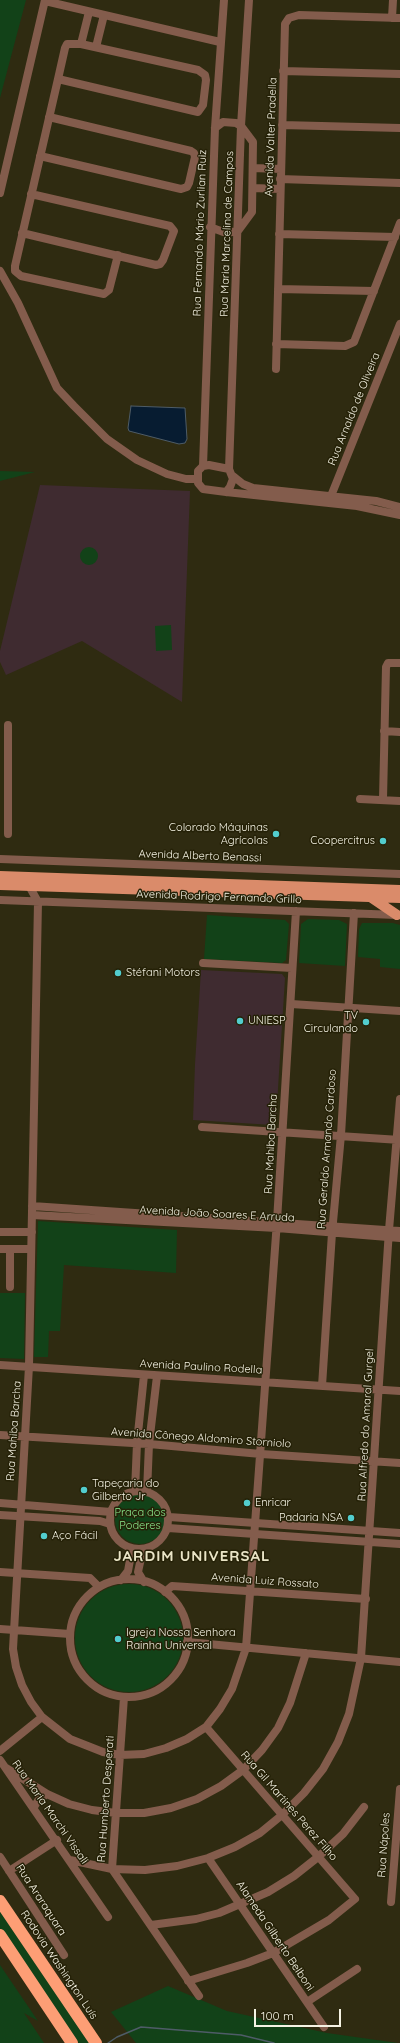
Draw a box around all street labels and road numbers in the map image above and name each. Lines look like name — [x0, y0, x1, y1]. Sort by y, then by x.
street label: Avenida Valter Pradella — [262, 77, 280, 197]
street label: Rua Fernando Mário Zurlian Ruiz — [190, 149, 210, 317]
street label: Rua Maria Marcelina de Campos — [218, 151, 236, 317]
street label: Rua Arnaldo de Oliveira — [325, 351, 383, 467]
street label: Avenida Alberto Benassi — [138, 847, 262, 865]
street label: Avenida Rodrigo Fernando Grillo — [136, 888, 302, 906]
street label: Rua Geraldo Armando Cardoso — [315, 1069, 339, 1229]
street label: Rua Mahiba Barcha — [262, 1094, 280, 1194]
street label: Avenida João Soares E Arruda — [139, 1203, 295, 1225]
street label: Rua Alfredo do Amaral Gurgel — [355, 1348, 377, 1502]
street label: Avenida Paulino Rodella — [139, 1357, 263, 1377]
street label: Rua Mahiba Barcha — [4, 1381, 24, 1481]
street label: Avenida Cônego Aldomiro Storniolo — [111, 1425, 291, 1451]
street label: Avenida Luiz Rossato — [211, 1571, 319, 1591]
street label: Rua Humberto Desperati — [95, 1735, 117, 1863]
street label: Rua Gil Martines Perez Filho — [238, 1749, 340, 1863]
street label: Rua Maria Marchi Vissali — [9, 1757, 91, 1867]
street label: Rua Nápoles — [375, 1812, 393, 1878]
street label: Rua Araraquara — [13, 1862, 69, 1938]
street label: Alameda Gilberto Belboni — [233, 1879, 317, 1993]
street label: Rodovia Washington Luís — [18, 1908, 100, 2022]

